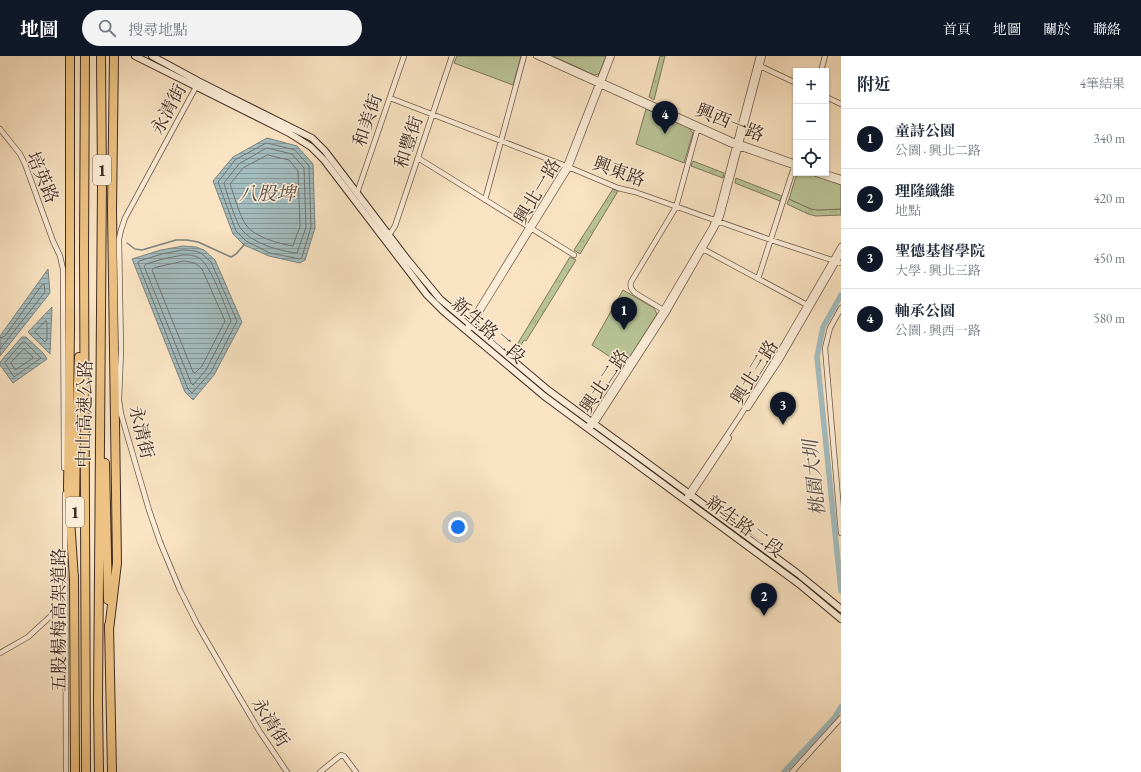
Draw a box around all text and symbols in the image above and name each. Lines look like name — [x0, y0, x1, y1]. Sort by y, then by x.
search box — [82, 10, 362, 46]
text: 地圖 — [20, 17, 58, 42]
icon: search — [96, 17, 118, 39]
text: 搜尋地點 — [128, 20, 188, 39]
text: 首頁 — [943, 20, 971, 38]
text: 地圖 — [993, 20, 1021, 38]
text: 關於 — [1043, 20, 1071, 38]
text: 聯絡 — [1093, 20, 1121, 38]
map controls — [793, 68, 829, 176]
button: + — [793, 68, 829, 104]
text: 附近 — [857, 73, 891, 95]
text: 4筆結果 — [1080, 75, 1125, 92]
street label: 永清街 — [145, 80, 191, 138]
street label: 和美街 — [347, 91, 387, 149]
street label: 興西一路 — [692, 98, 768, 146]
pin: 4 — [652, 101, 678, 134]
button: − — [793, 104, 829, 140]
street label: 和豐街 — [389, 113, 427, 171]
text: 童詩公園 — [895, 121, 955, 140]
text: 1 — [867, 130, 873, 147]
text: 340 m — [1094, 130, 1125, 147]
button: locate — [793, 140, 829, 176]
text: 公園 · 興北二路 — [895, 142, 981, 159]
street label: 培英路 — [22, 148, 64, 206]
street label: 興東路 — [590, 151, 648, 191]
street label: 興北一路 — [509, 154, 565, 228]
road number: 1 — [93, 155, 111, 185]
water label: 八股埤 — [238, 181, 298, 206]
text: 理隆纖維 — [895, 181, 955, 200]
text: 2 — [867, 190, 873, 207]
text: 420 m — [1094, 190, 1125, 207]
text: 地點 — [895, 202, 921, 219]
text: 聖德基督學院 — [895, 241, 985, 260]
text: 3 — [867, 250, 873, 267]
text: 450 m — [1094, 250, 1125, 267]
text: 大學 · 興北三路 — [895, 262, 981, 279]
street label: 新生路二段 — [447, 292, 531, 368]
pin: 1 — [611, 297, 637, 330]
text: 軸承公園 — [895, 301, 955, 320]
text: 4 — [867, 310, 873, 327]
text: 580 m — [1094, 310, 1125, 327]
text: 公園 · 興西一路 — [895, 322, 981, 339]
street label: 興北三路 — [725, 335, 783, 409]
street label: 興北二路 — [574, 345, 634, 417]
street label: 中山高速公路 — [72, 360, 96, 468]
pin: 3 — [770, 392, 796, 425]
street label: 永清街 — [124, 403, 160, 461]
water label: 桃園大圳 — [797, 436, 830, 517]
street label: 新生路二段 — [702, 490, 788, 562]
road number: 1 — [66, 497, 84, 527]
your location — [448, 517, 468, 537]
street label: 五股楊梅高架道路 — [47, 548, 70, 692]
pin: 2 — [751, 583, 777, 616]
street label: 永清街 — [247, 693, 295, 751]

